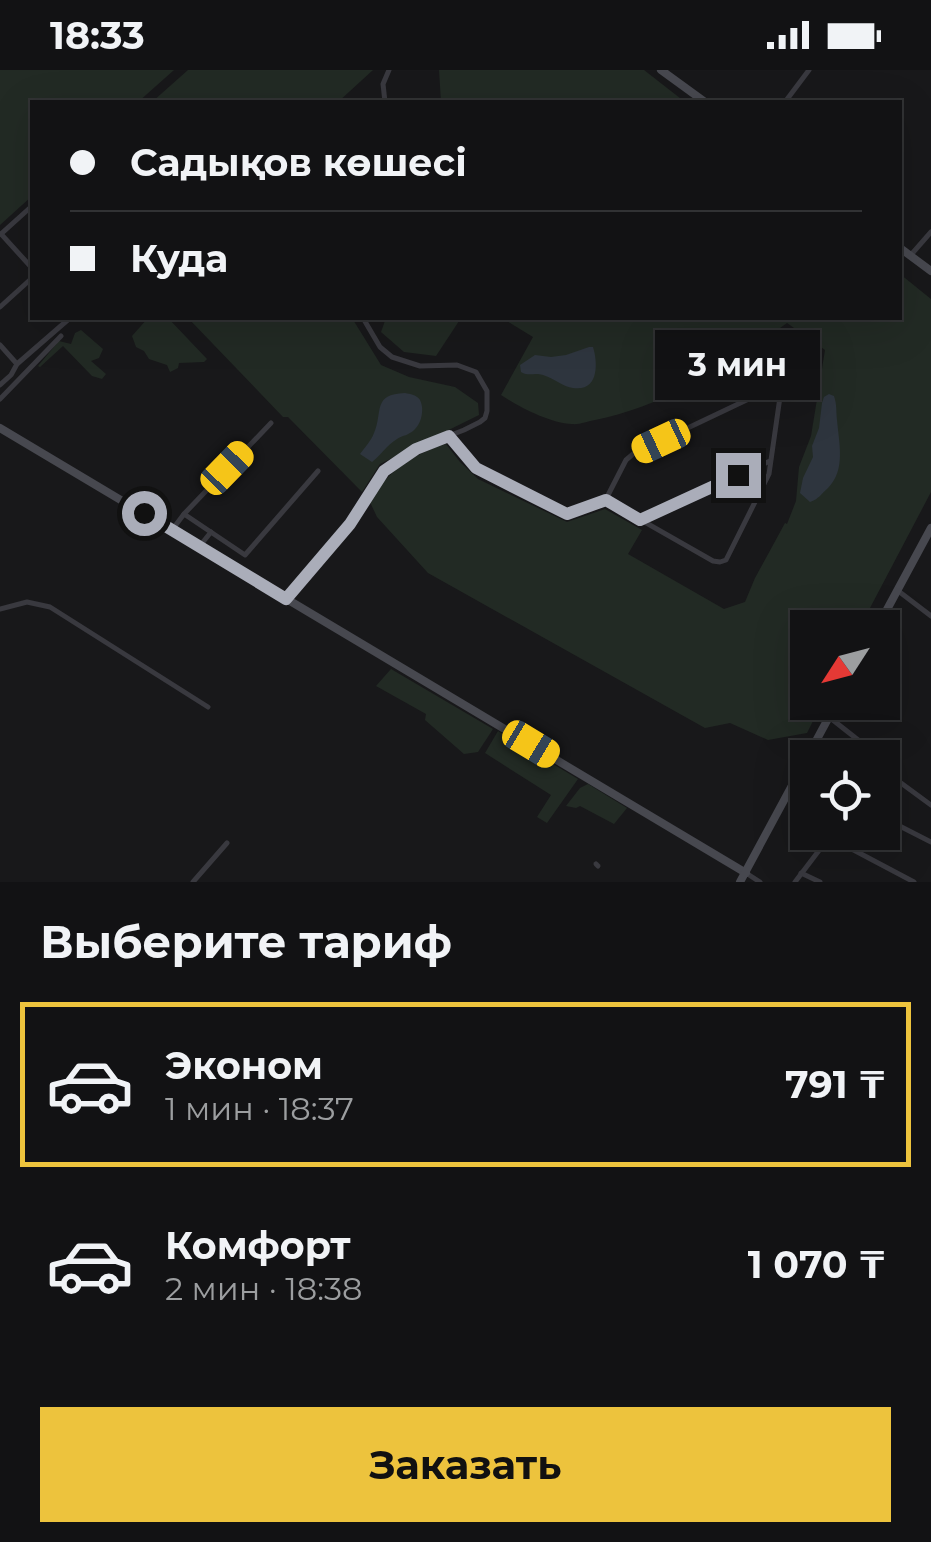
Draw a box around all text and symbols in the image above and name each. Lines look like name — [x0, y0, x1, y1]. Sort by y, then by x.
text: 18:33 — [50, 12, 145, 59]
text: Садықов көшесі — [130, 139, 467, 186]
text: Куда — [130, 235, 228, 282]
callout: 3 мин — [656, 330, 820, 400]
text: 3 мин — [688, 345, 787, 384]
car — [627, 415, 695, 467]
car — [195, 436, 259, 500]
route end — [716, 453, 761, 498]
route start — [122, 491, 167, 536]
north arrow — [790, 610, 900, 720]
map controls — [790, 610, 900, 850]
car — [498, 716, 564, 772]
button: locate — [790, 740, 900, 850]
text: Выберите тариф — [40, 914, 452, 969]
icon: car — [45, 1040, 135, 1130]
text: Эконом — [165, 1042, 323, 1089]
text: 791 ₸ — [785, 1061, 886, 1108]
text: 1 мин · 18:37 — [165, 1089, 354, 1128]
icon: car — [45, 1220, 135, 1310]
text: Комфорт — [165, 1222, 351, 1269]
text: 1 070 ₸ — [748, 1241, 886, 1288]
text: 2 мин · 18:38 — [165, 1269, 363, 1308]
button: Заказать — [40, 1407, 891, 1522]

